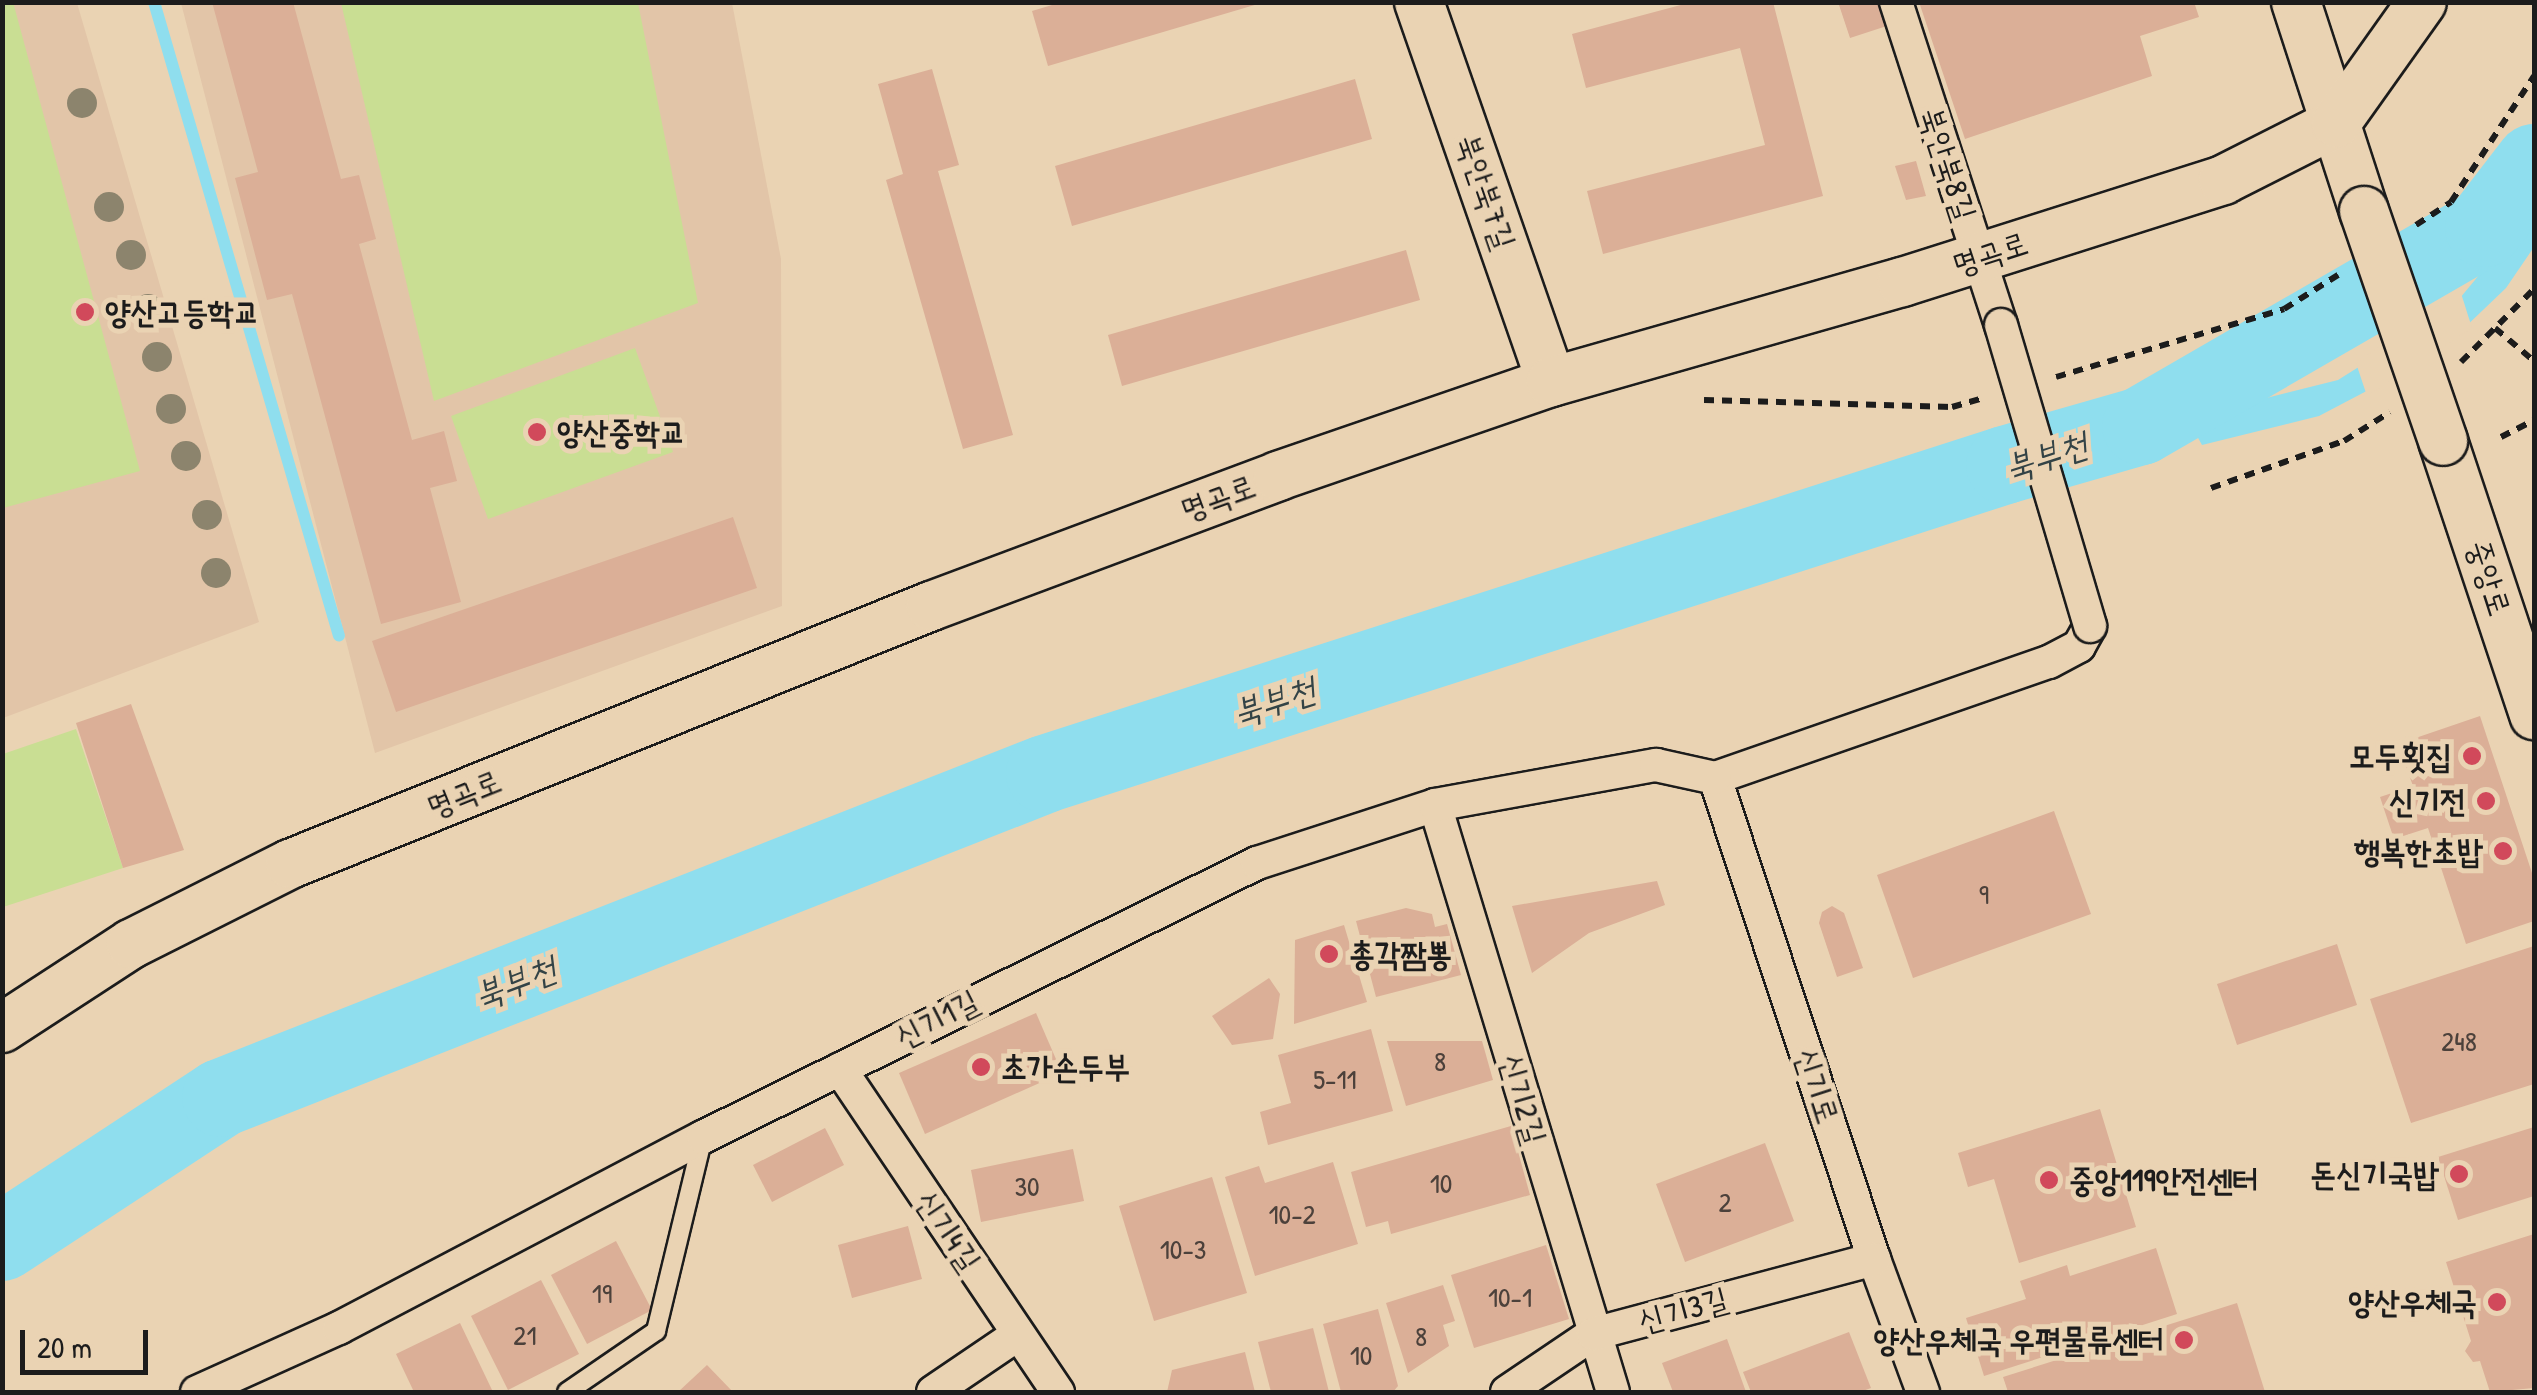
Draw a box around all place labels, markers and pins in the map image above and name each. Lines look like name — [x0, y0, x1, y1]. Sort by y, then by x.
place label: 양산고등학교 — [105, 293, 260, 331]
marker: 양산고등학교 — [74, 301, 96, 323]
place label: 양산중학교 — [557, 413, 686, 451]
marker: 양산중학교 — [526, 421, 548, 443]
place label: 모두횟집 — [2349, 737, 2452, 775]
marker: 모두횟집 — [2461, 745, 2483, 767]
place label: 신기전 — [2389, 782, 2466, 820]
marker: 신기전 — [2475, 790, 2497, 812]
place label: 행복한초밥 — [2354, 832, 2483, 870]
marker: 행복한초밥 — [2492, 840, 2514, 862]
place label: 총각짬뽕 — [1349, 935, 1452, 973]
marker: 총각짬뽕 — [1318, 943, 1340, 965]
place label: 초가손두부 — [1001, 1048, 1130, 1086]
marker: 초가손두부 — [970, 1056, 992, 1078]
place label: 돈신기국밥 — [2310, 1155, 2439, 1193]
place label: 중앙119안전센터 — [2069, 1161, 2258, 1199]
marker: 돈신기국밥 — [2448, 1163, 2470, 1185]
marker: 중앙119안전센터 — [2038, 1169, 2060, 1191]
place label: 양산우체국 — [2348, 1283, 2477, 1321]
marker: 양산우체국 — [2486, 1291, 2508, 1313]
place label: 양산우체국 우편물류센터 — [1873, 1321, 2164, 1359]
marker: 양산우체국 우편물류센터 — [2173, 1329, 2195, 1351]

